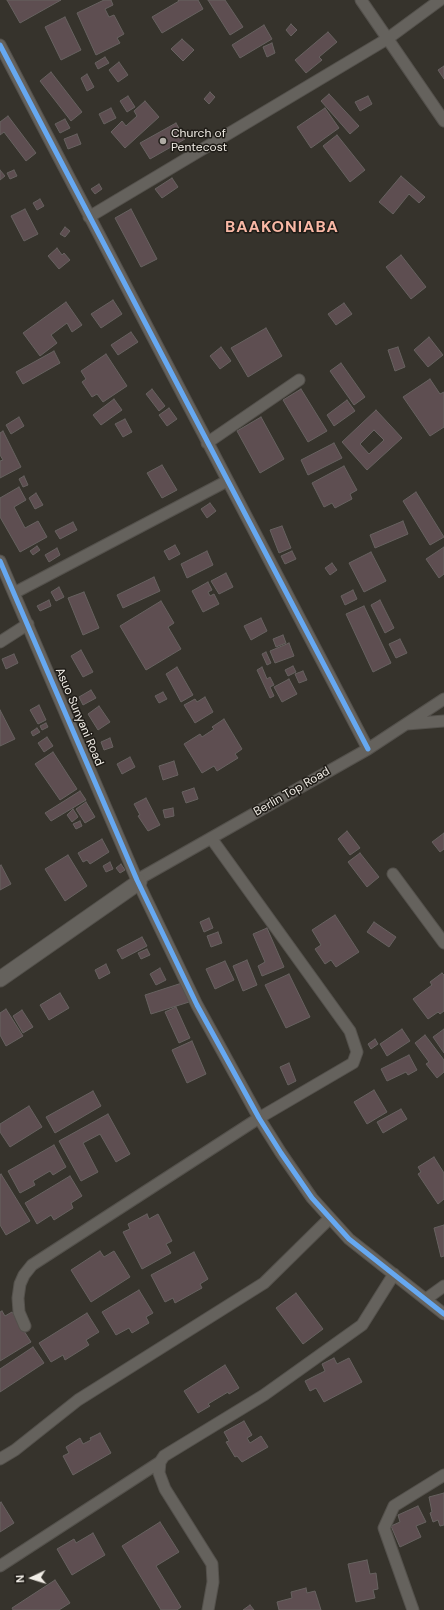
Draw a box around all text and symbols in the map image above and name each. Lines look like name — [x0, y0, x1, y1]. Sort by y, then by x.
place label: Church of Pentecost — [171, 127, 227, 155]
marker: Church of Pentecost — [158, 136, 168, 146]
district label: BAAKONIABA — [225, 218, 339, 238]
street label: Asuo Sunyani Road — [52, 666, 106, 768]
street label: Berlin Top Road — [251, 764, 333, 820]
north arrow — [12, 1558, 52, 1598]
text: N — [13, 1574, 27, 1583]

